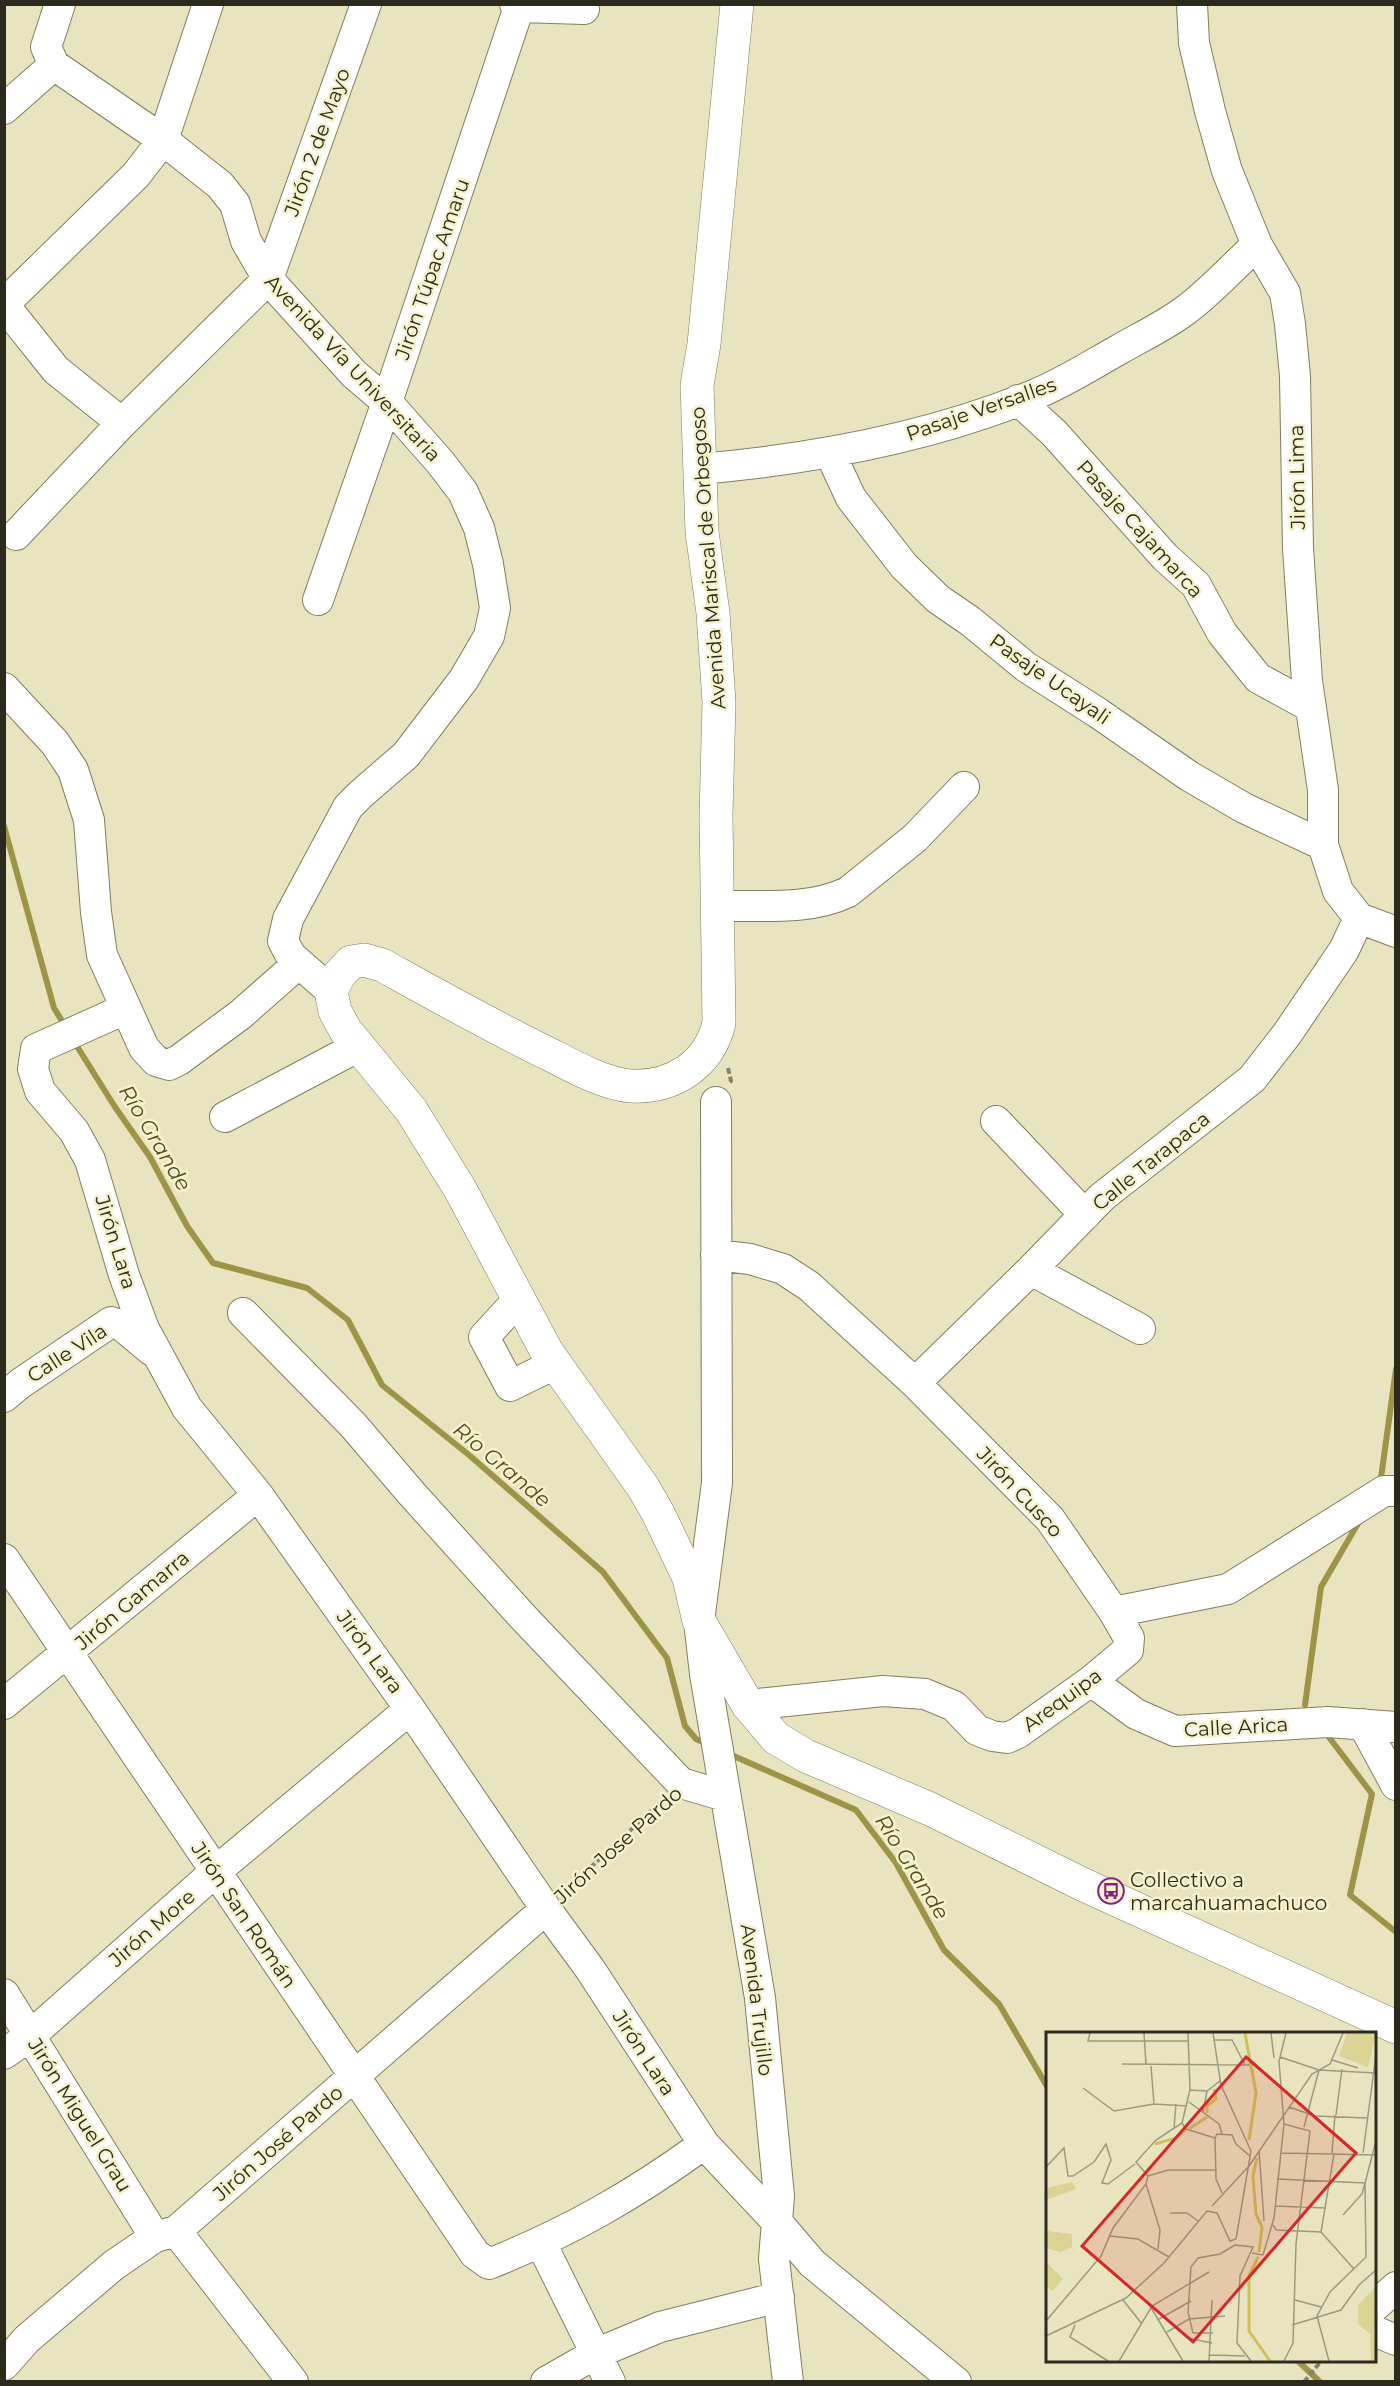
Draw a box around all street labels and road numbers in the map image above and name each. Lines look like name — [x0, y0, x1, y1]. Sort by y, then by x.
street label: Jirón 2 de Mayo — [279, 65, 355, 220]
street label: Jirón Túpac Amaru — [389, 175, 474, 364]
street label: Avenida Vía Universitaria — [260, 270, 446, 466]
street label: Pasaje Versalles — [903, 372, 1059, 446]
street label: Avenida Mariscal de Orbegoso — [685, 406, 731, 710]
street label: Jirón Lima — [1284, 424, 1310, 531]
street label: Pasaje Cajamarca — [1072, 455, 1208, 603]
street label: Pasaje Ucayali — [985, 629, 1115, 729]
street label: Calle Tarapaca — [1088, 1106, 1214, 1216]
street label: Jirón Lara — [90, 1191, 142, 1292]
street label: Calle Vila — [23, 1318, 111, 1388]
street label: Jirón Cusco — [971, 1441, 1068, 1542]
street label: Jirón Gamarra — [69, 1545, 194, 1655]
street label: Jirón Lara — [331, 1605, 408, 1698]
street label: Arequipa — [1018, 1663, 1106, 1737]
street label: Calle Arica — [1183, 1712, 1289, 1742]
street label: Jirón Jose Pardo — [548, 1781, 687, 1909]
street label: Jirón San Román — [186, 1837, 302, 1993]
street label: Jirón More — [103, 1884, 200, 1972]
street label: Avenida Trujillo — [736, 1923, 778, 2077]
street label: Jirón Lara — [607, 2005, 680, 2100]
street label: Jirón Miguel Grau — [22, 2033, 137, 2196]
street label: Jirón José Pardo — [208, 2080, 348, 2206]

